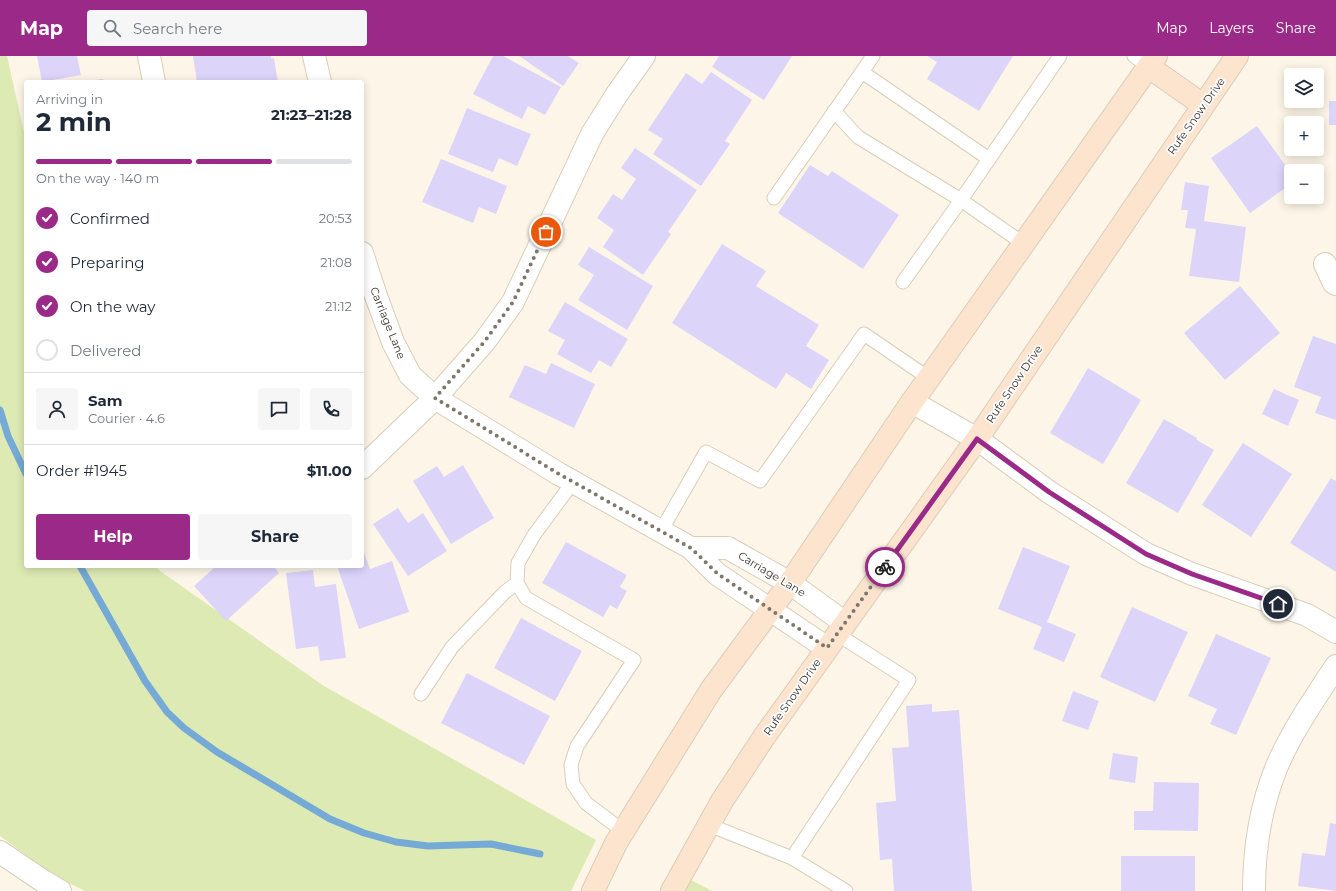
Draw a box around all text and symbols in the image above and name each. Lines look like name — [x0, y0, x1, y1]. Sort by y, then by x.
search box — [87, 10, 367, 46]
text: Map — [20, 17, 63, 40]
icon: search — [101, 17, 123, 39]
text: Search here — [133, 19, 222, 38]
text: Map — [1156, 19, 1187, 37]
text: Layers — [1209, 19, 1254, 37]
text: Share — [1276, 19, 1316, 37]
map controls — [1284, 68, 1324, 204]
button: layers — [1284, 68, 1324, 108]
street label: Rufe Snow Drive — [1164, 75, 1228, 157]
text: Arriving in — [36, 91, 103, 107]
text: 21:23–21:28 — [271, 105, 352, 124]
text: 2 min — [36, 106, 112, 138]
button: + — [1284, 116, 1324, 156]
button: − — [1284, 164, 1324, 204]
text: On the way · 140 m — [36, 170, 159, 186]
icon: check — [36, 207, 58, 229]
text: Confirmed — [70, 209, 150, 228]
text: 20:53 — [319, 210, 352, 226]
pin — [529, 215, 563, 249]
icon: bag — [535, 221, 557, 243]
icon: check — [36, 251, 58, 273]
text: Preparing — [70, 253, 145, 272]
text: 21:08 — [320, 254, 352, 270]
street label: Carriage Lane — [367, 285, 409, 361]
icon: check — [36, 295, 58, 317]
text: On the way — [70, 297, 155, 316]
text: 21:12 — [325, 298, 352, 314]
text: Delivered — [70, 341, 142, 360]
street label: Rufe Snow Drive — [983, 342, 1045, 426]
button: person — [36, 388, 78, 430]
button: chat — [258, 388, 300, 430]
button: phone — [310, 388, 352, 430]
text: Sam — [88, 391, 123, 410]
text: Courier · 4.6 — [88, 410, 165, 426]
text: Order #1945 — [36, 461, 127, 480]
text: $11.00 — [307, 461, 352, 480]
button: Help — [36, 514, 190, 560]
button: Share — [198, 514, 352, 560]
courier — [865, 547, 905, 587]
street label: Carriage Lane — [736, 548, 809, 600]
icon: bike — [874, 556, 896, 578]
pin — [1261, 587, 1295, 621]
icon: home — [1267, 593, 1289, 615]
street label: Rufe Snow Drive — [760, 656, 824, 738]

